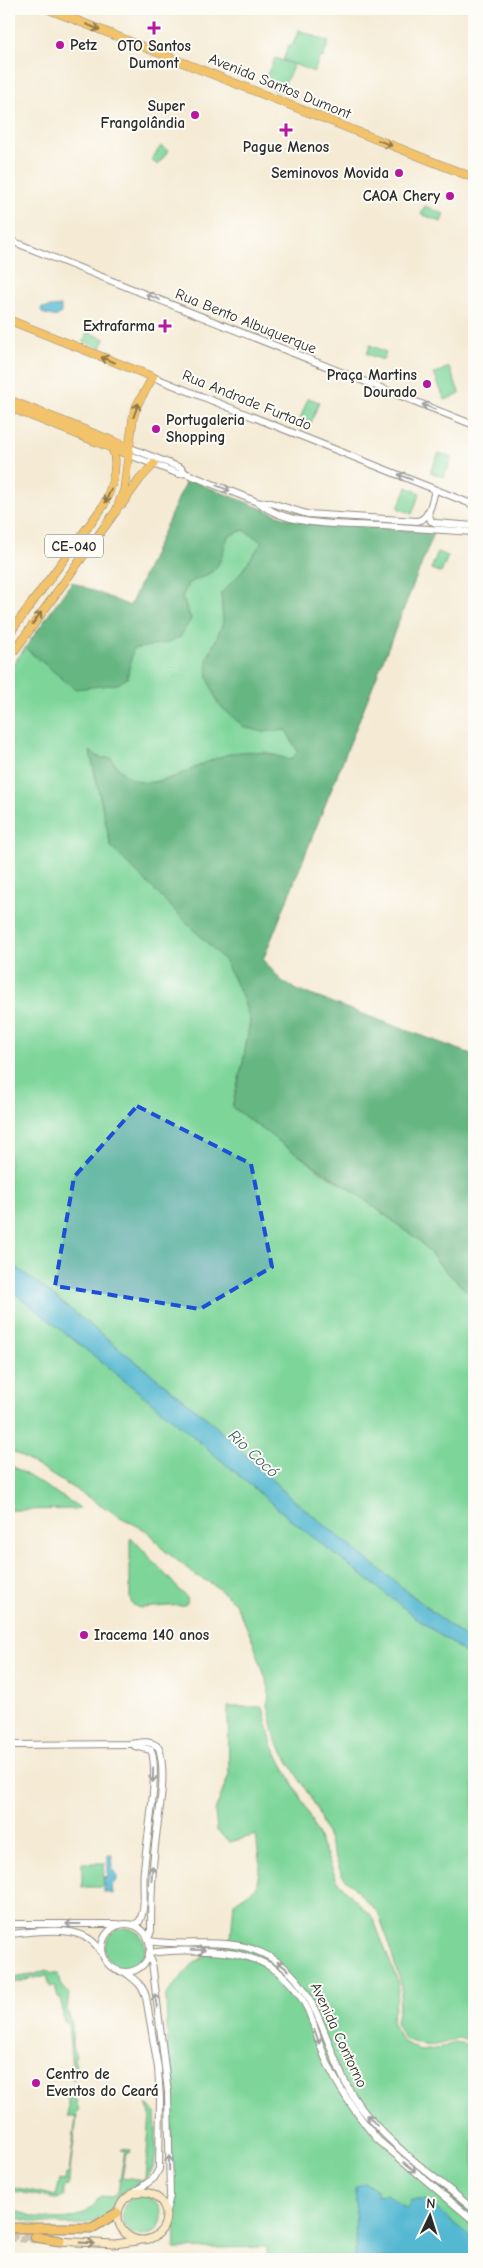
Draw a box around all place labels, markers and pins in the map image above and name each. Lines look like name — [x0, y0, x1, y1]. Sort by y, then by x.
marker: OTO Santos Dumont — [147, 21, 161, 35]
place label: Petz — [70, 36, 98, 54]
place label: OTO Santos Dumont — [117, 37, 191, 72]
marker: Petz — [54, 39, 66, 51]
place label: Super Frangolândia — [101, 97, 185, 132]
marker: Super Frangolândia — [189, 109, 201, 121]
marker: Pague Menos — [280, 124, 292, 136]
place label: Pague Menos — [243, 138, 329, 156]
place label: Seminovos Movida — [271, 164, 389, 182]
marker: Seminovos Movida — [393, 167, 405, 179]
place label: CAOA Chery — [363, 187, 440, 205]
marker: CAOA Chery — [444, 190, 456, 202]
place label: Extrafarma — [83, 317, 155, 335]
marker: Extrafarma — [159, 320, 171, 332]
place label: Praça Martins Dourado — [327, 366, 417, 401]
marker: Praça Martins Dourado — [421, 378, 433, 390]
place label: Portugaleria Shopping — [166, 411, 245, 446]
marker: Portugaleria Shopping — [150, 423, 162, 435]
place label: Iracema 140 anos — [94, 1626, 209, 1644]
marker: Iracema 140 anos — [78, 1629, 90, 1641]
place label: Centro de Eventos do Ceará — [46, 2065, 159, 2100]
marker: Centro de Eventos do Ceará — [30, 2077, 42, 2089]

